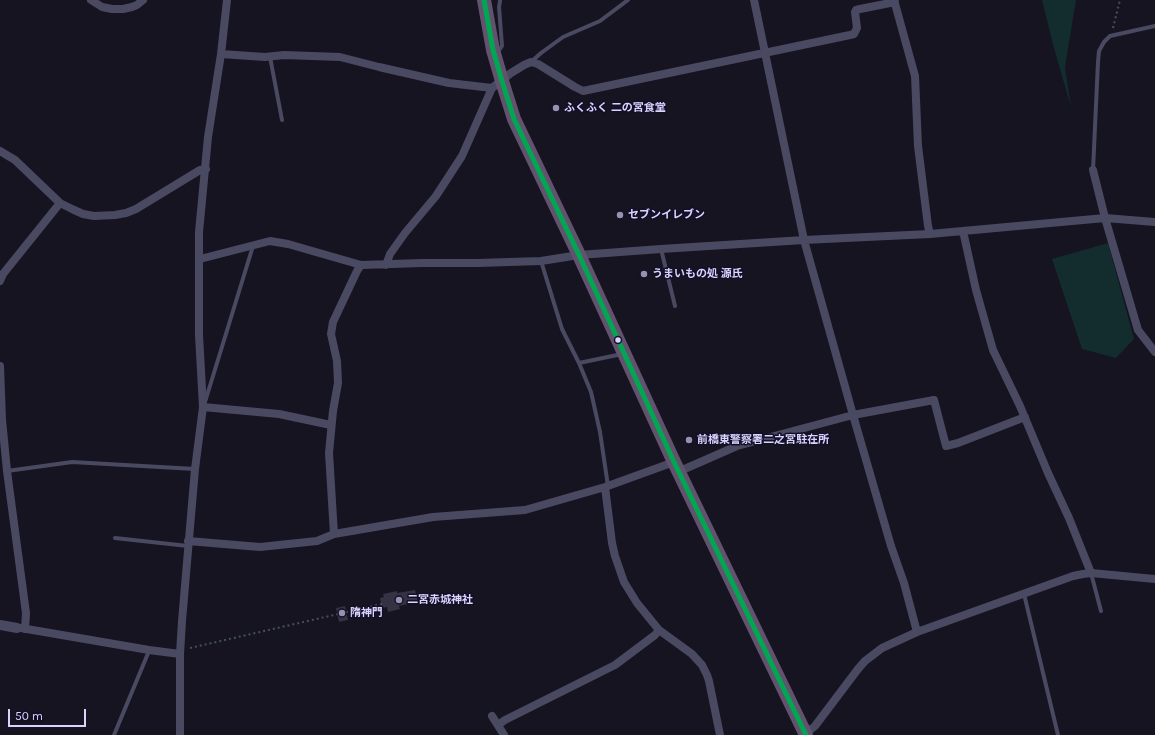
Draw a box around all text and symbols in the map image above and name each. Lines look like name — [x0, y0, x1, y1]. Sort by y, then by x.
place label: ふくふく 二の宮食堂 — [564, 101, 666, 115]
marker: ふくふく 二の宮食堂 — [551, 103, 561, 113]
place label: セブンイレブン — [628, 208, 705, 222]
marker: セブンイレブン — [615, 210, 625, 220]
place label: うまいもの処 源氏 — [652, 267, 743, 281]
marker: うまいもの処 源氏 — [639, 269, 649, 279]
unlabelled marker — [613, 335, 623, 345]
place label: 前橋東警察署二之宮駐在所 — [697, 433, 829, 447]
marker: 前橋東警察署二之宮駐在所 — [684, 435, 694, 445]
place label: 二宮赤城神社 — [407, 593, 473, 607]
marker: 二宮赤城神社 — [394, 595, 404, 605]
place label: 隋神門 — [350, 606, 383, 620]
marker: 隋神門 — [337, 608, 347, 618]
scale bar — [10, 701, 88, 727]
text: 50 m — [15, 709, 43, 723]

